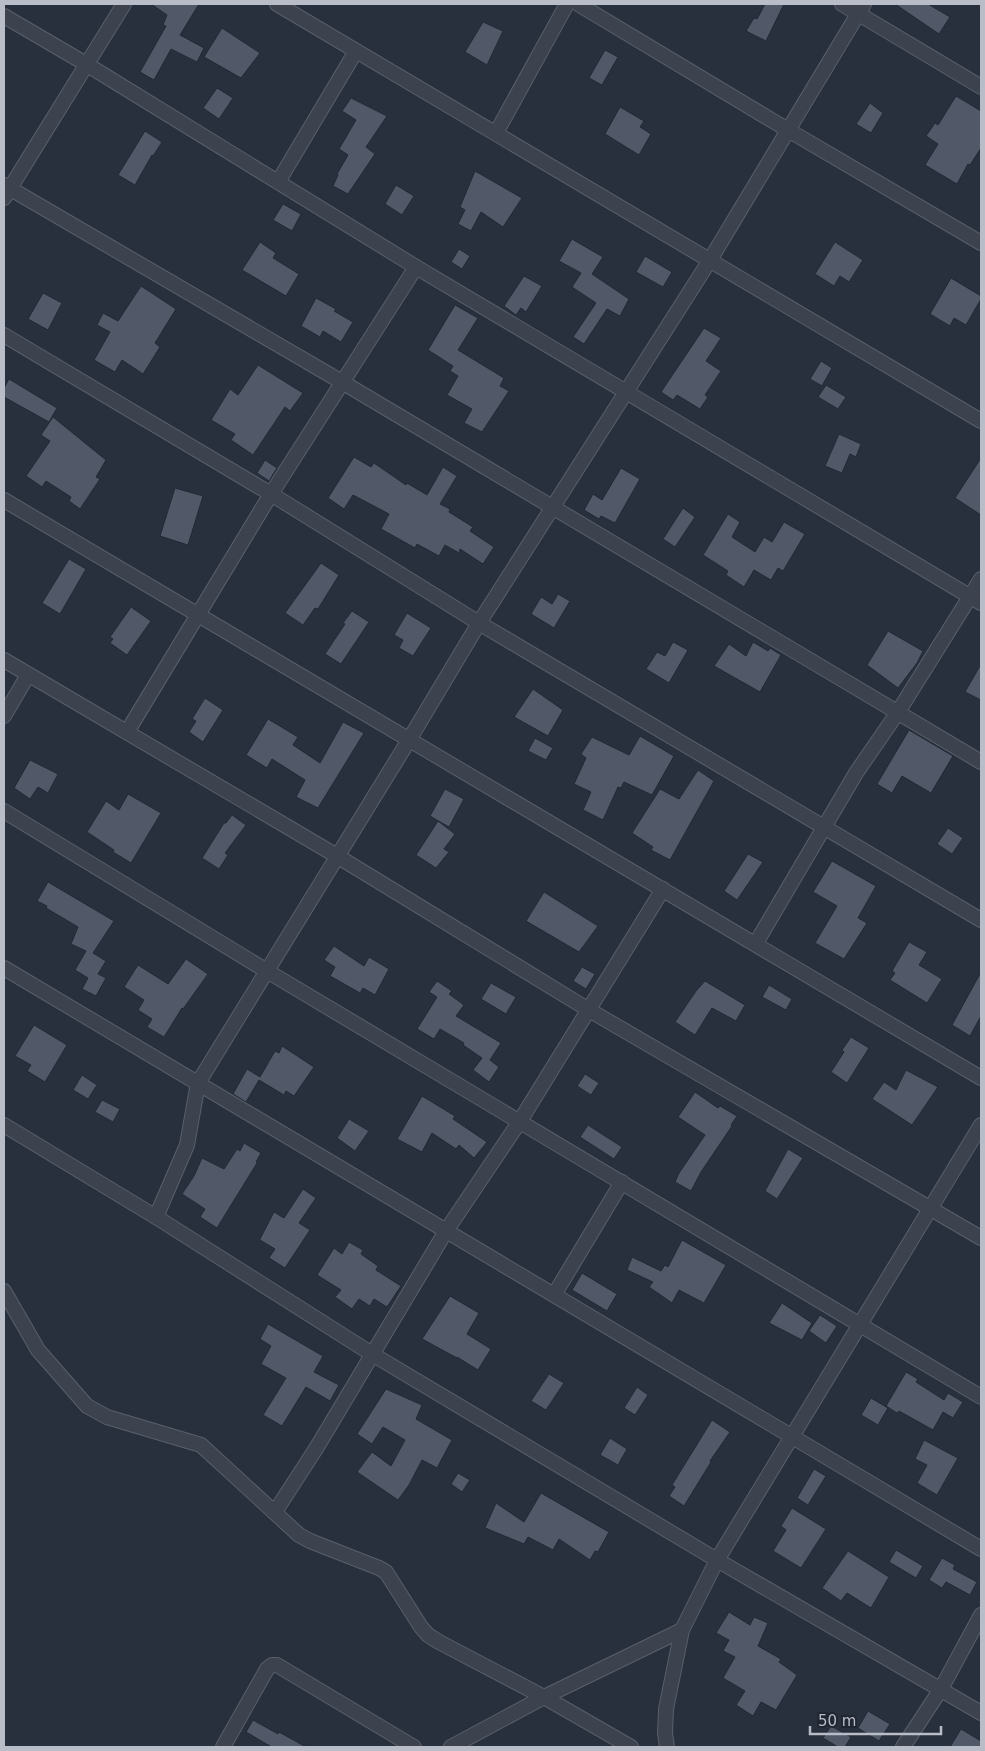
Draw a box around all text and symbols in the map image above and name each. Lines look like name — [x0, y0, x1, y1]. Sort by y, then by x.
scale bar — [810, 1704, 941, 1736]
text: 50 m — [818, 1712, 856, 1730]

